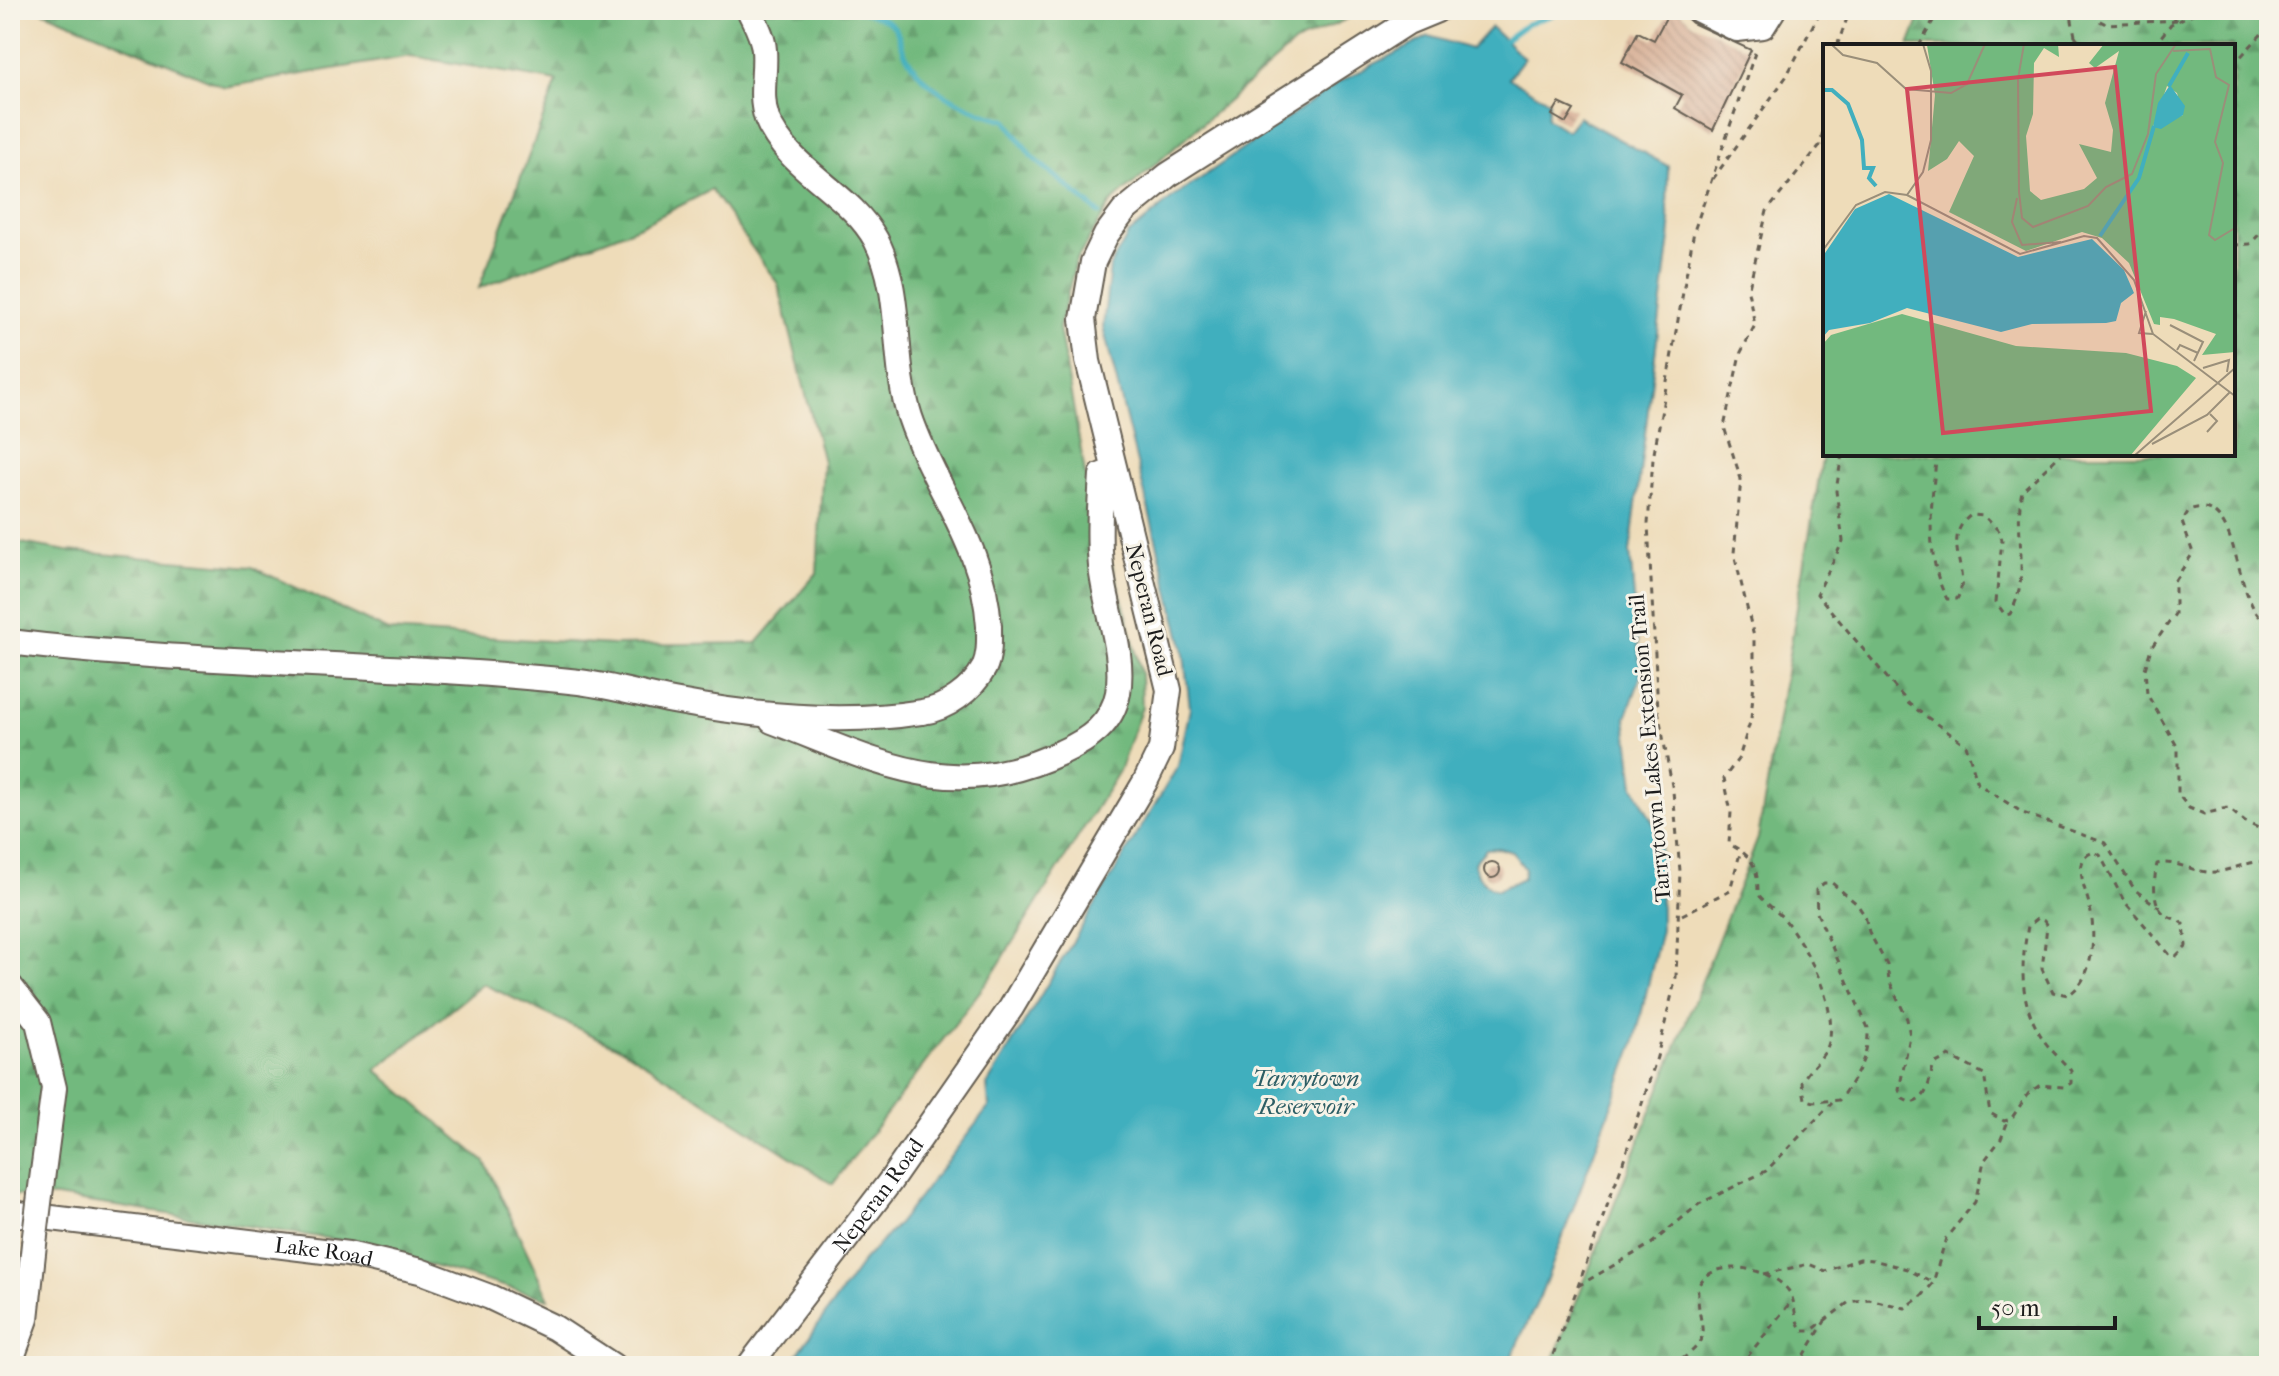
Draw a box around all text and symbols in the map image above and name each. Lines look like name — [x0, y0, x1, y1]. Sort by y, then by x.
inset map — [1823, 44, 2235, 456]
street label: Neperan Road — [1120, 541, 1178, 680]
street label: Tarrytown Lakes Extension Trail — [1624, 593, 1676, 903]
water label: Tarrytown Reservoir — [1253, 1064, 1359, 1120]
street label: Neperan Road — [827, 1132, 930, 1258]
street label: Lake Road — [273, 1232, 376, 1273]
scale bar — [1979, 1280, 2115, 1330]
text: 50 m — [1991, 1294, 2040, 1322]

